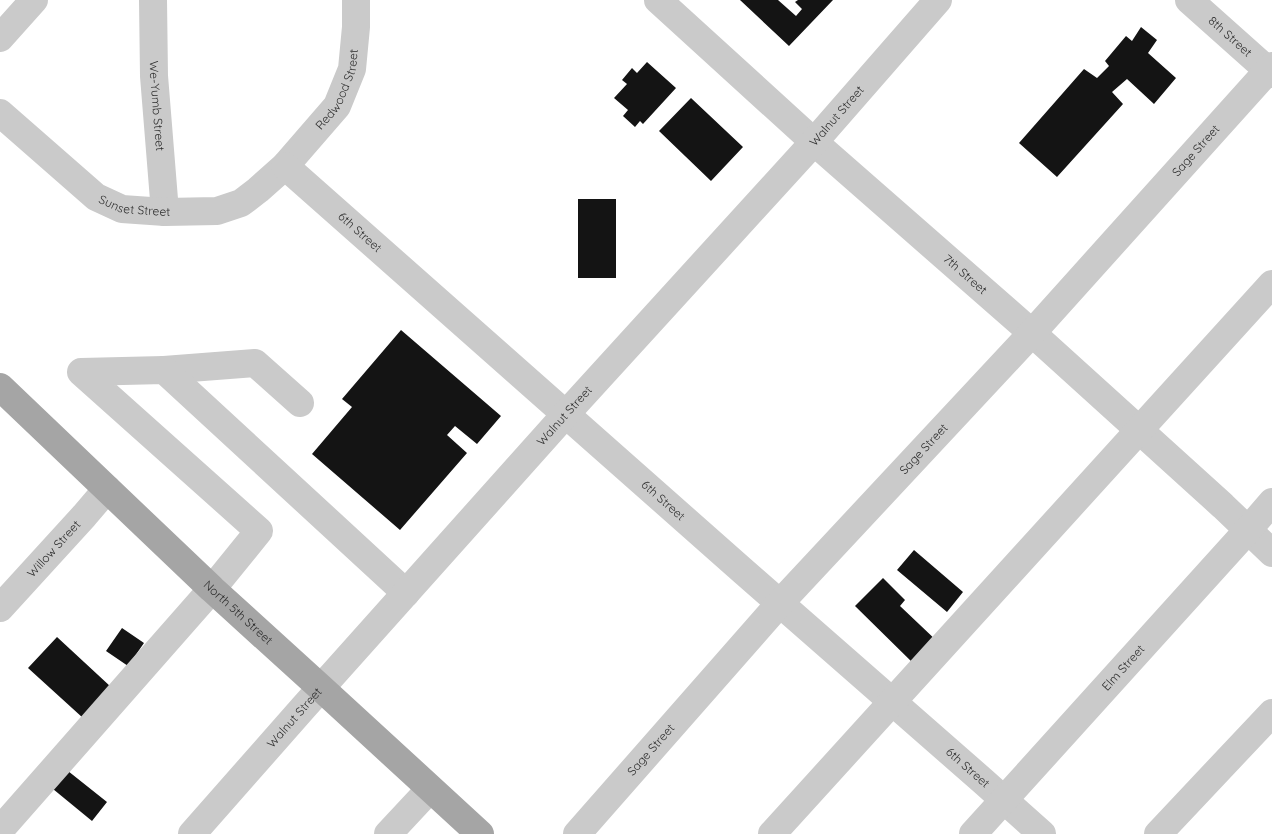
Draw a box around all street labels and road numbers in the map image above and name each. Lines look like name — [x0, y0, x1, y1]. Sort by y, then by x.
street label: 8th Street — [1205, 13, 1255, 60]
street label: Redwood Street — [312, 48, 361, 133]
street label: We-Yumb Street — [147, 61, 168, 152]
street label: Walnut Street — [806, 82, 867, 149]
street label: Sage Street — [1168, 121, 1223, 179]
street label: Sunset Street — [97, 191, 170, 219]
street label: 6th Street — [335, 209, 385, 255]
street label: 7th Street — [941, 251, 990, 297]
street label: Walnut Street — [533, 382, 595, 449]
street label: Sage Street — [896, 420, 951, 477]
street label: 6th Street — [639, 477, 689, 523]
street label: Willow Street — [24, 517, 83, 580]
street label: North 5th Street — [201, 577, 276, 648]
street label: Elm Street — [1098, 642, 1147, 694]
street label: Walnut Street — [264, 684, 325, 751]
street label: Sage Street — [624, 720, 677, 779]
street label: 6th Street — [943, 744, 993, 791]

